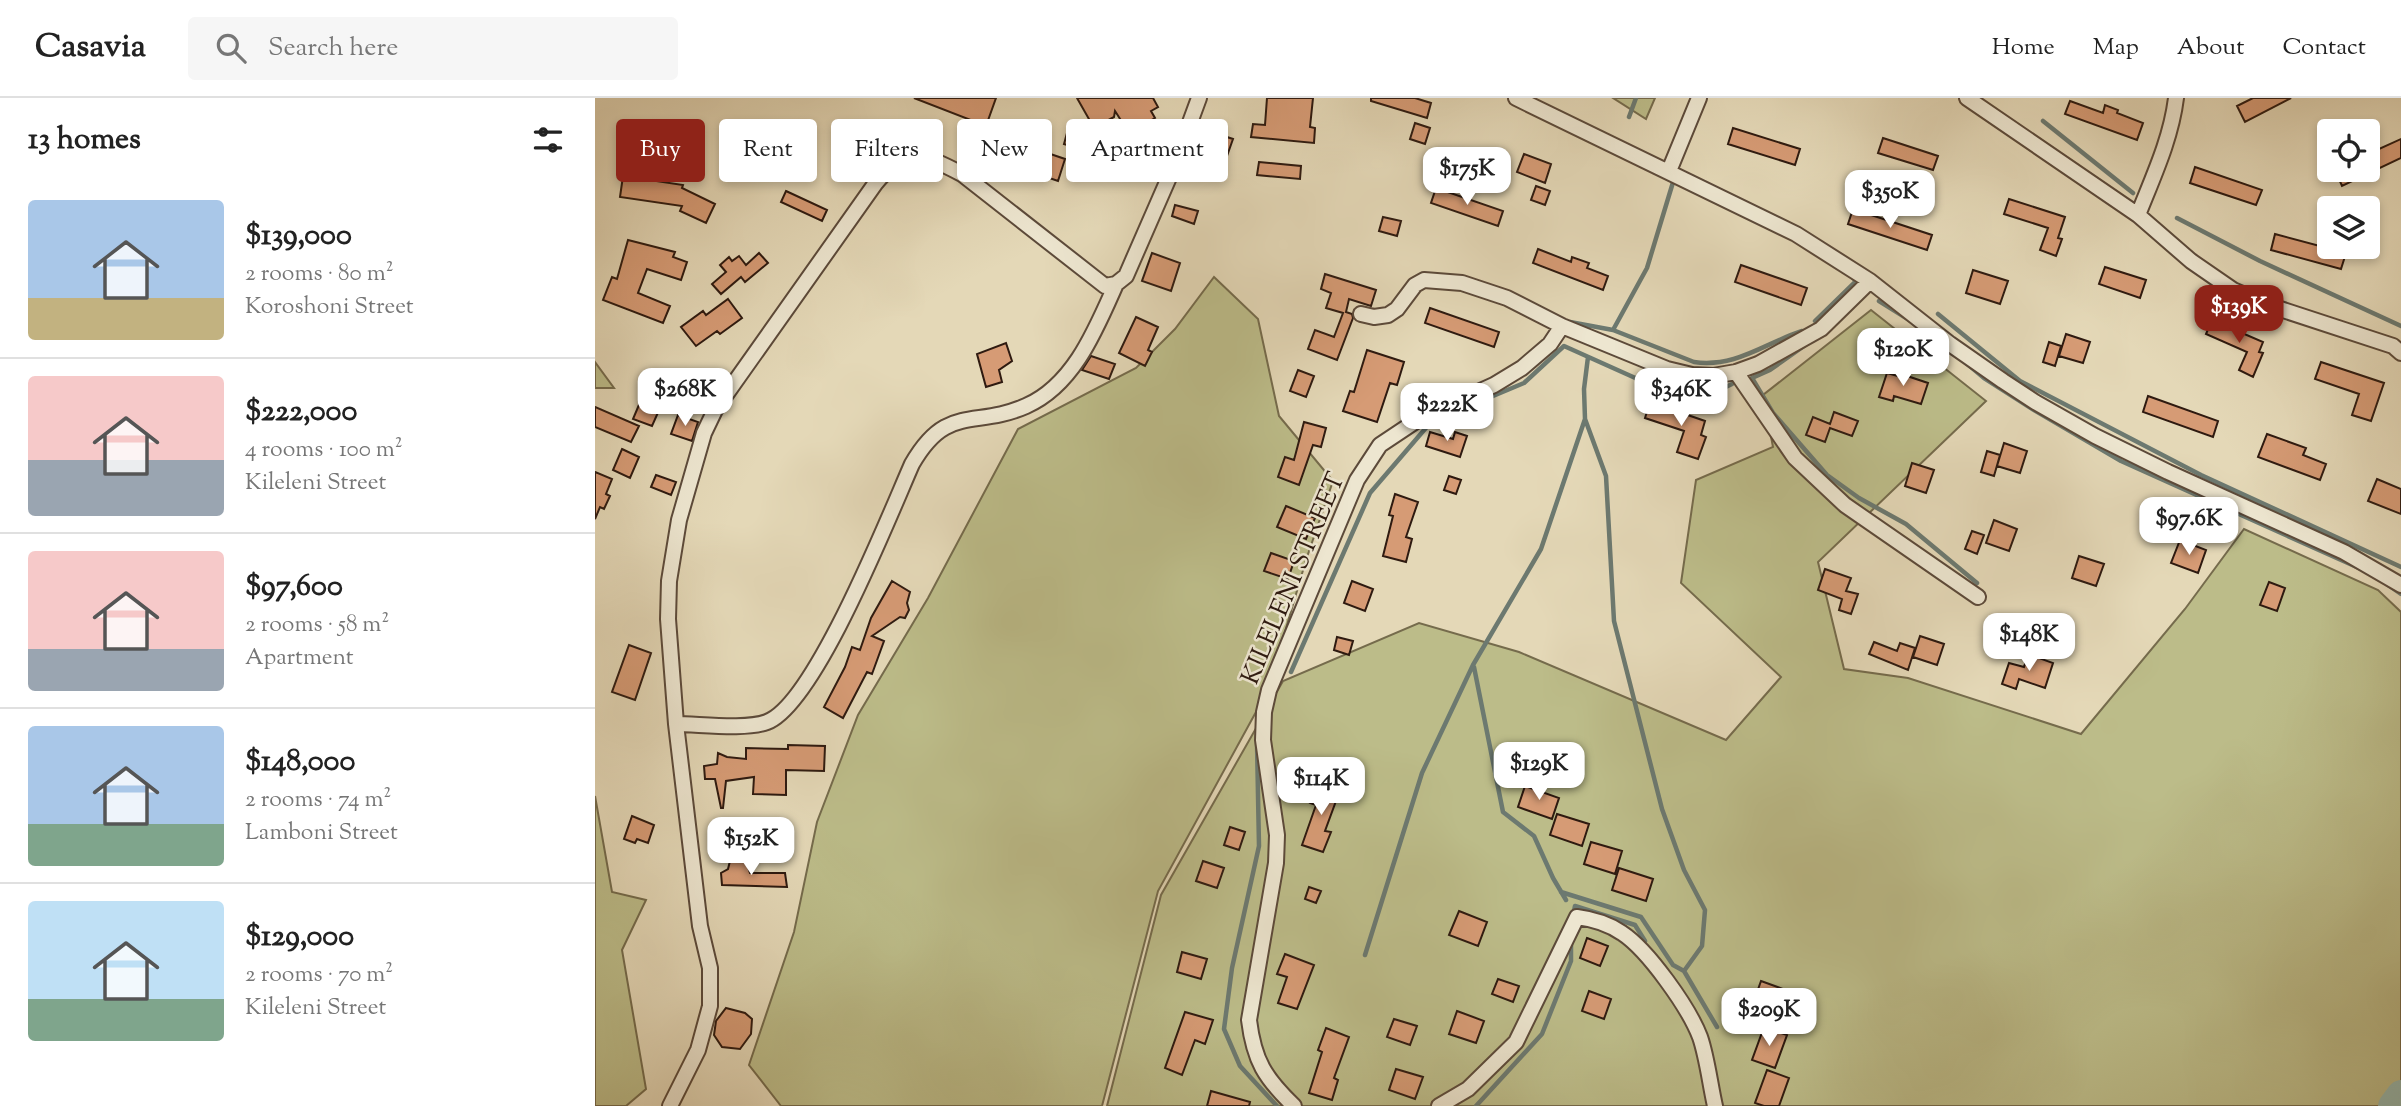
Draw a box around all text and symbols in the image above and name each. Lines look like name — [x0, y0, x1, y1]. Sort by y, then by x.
search box — [188, 17, 678, 80]
text: Casavia — [35, 24, 146, 72]
icon: search — [212, 29, 250, 67]
text: Search here — [268, 30, 398, 67]
text: Home — [1992, 31, 2055, 65]
text: Map — [2093, 31, 2139, 65]
text: About — [2177, 31, 2244, 65]
text: Contact — [2282, 31, 2366, 65]
text: 13 homes — [28, 119, 141, 162]
chip: Buy — [616, 119, 705, 182]
chip: Rent — [719, 119, 817, 182]
chip: Filters — [831, 119, 943, 182]
chip: New — [957, 119, 1052, 182]
chip: Apartment — [1066, 119, 1228, 182]
map controls — [2317, 119, 2380, 259]
button: locate — [2317, 119, 2380, 182]
icon: filters — [529, 121, 567, 159]
pin: $175K — [1418, 148, 1516, 207]
text: $175K — [1439, 153, 1495, 186]
pin: $350K — [1841, 170, 1939, 230]
text: $350K — [1861, 176, 1919, 209]
button: layers — [2317, 196, 2380, 259]
text: $139,000 — [245, 215, 352, 258]
icon: home — [84, 228, 168, 312]
text: 2 rooms · 80 m² — [245, 258, 393, 291]
pin: $139K — [2190, 286, 2288, 345]
text: Koroshoni Street — [245, 291, 414, 324]
text: $139K — [2211, 291, 2268, 324]
pin: $120K — [1854, 328, 1952, 388]
text: $120K — [1873, 334, 1933, 367]
pin: $268K — [636, 368, 734, 428]
pin: $346K — [1632, 368, 1730, 428]
text: $268K — [654, 374, 716, 407]
text: $346K — [1650, 374, 1712, 407]
pin: $222K — [1398, 384, 1496, 443]
text: $222K — [1416, 389, 1478, 422]
text: $222,000 — [245, 391, 357, 434]
icon: home — [84, 404, 168, 488]
text: 4 rooms · 100 m² — [245, 434, 403, 467]
text: Kileleni Street — [245, 467, 386, 500]
street label: KILELENI STREET — [1233, 467, 1356, 691]
pin: $97.6K — [2132, 498, 2246, 557]
text: $97.6K — [2155, 503, 2223, 536]
text: $97,600 — [245, 566, 343, 609]
icon: home — [84, 579, 168, 663]
text: 2 rooms · 58 m² — [245, 609, 389, 642]
pin: $148K — [1980, 614, 2078, 673]
text: $148K — [1999, 619, 2059, 652]
text: Apartment — [245, 642, 354, 675]
text: $148,000 — [245, 741, 355, 784]
pin: $129K — [1490, 742, 1588, 802]
text: $129K — [1510, 748, 1568, 781]
icon: home — [84, 754, 168, 838]
pin: $114K — [1272, 758, 1370, 817]
text: $114K — [1293, 763, 1349, 796]
text: 2 rooms · 74 m² — [245, 784, 391, 817]
text: Lamboni Street — [245, 817, 398, 850]
pin: $152K — [702, 818, 800, 877]
text: $152K — [723, 823, 779, 856]
text: $129,000 — [245, 916, 354, 959]
icon: home — [84, 929, 168, 1013]
text: 2 rooms · 70 m² — [245, 959, 393, 992]
pin: $209K — [1720, 988, 1818, 1048]
text: Kileleni Street — [245, 992, 386, 1025]
text: $209K — [1737, 994, 1801, 1027]

